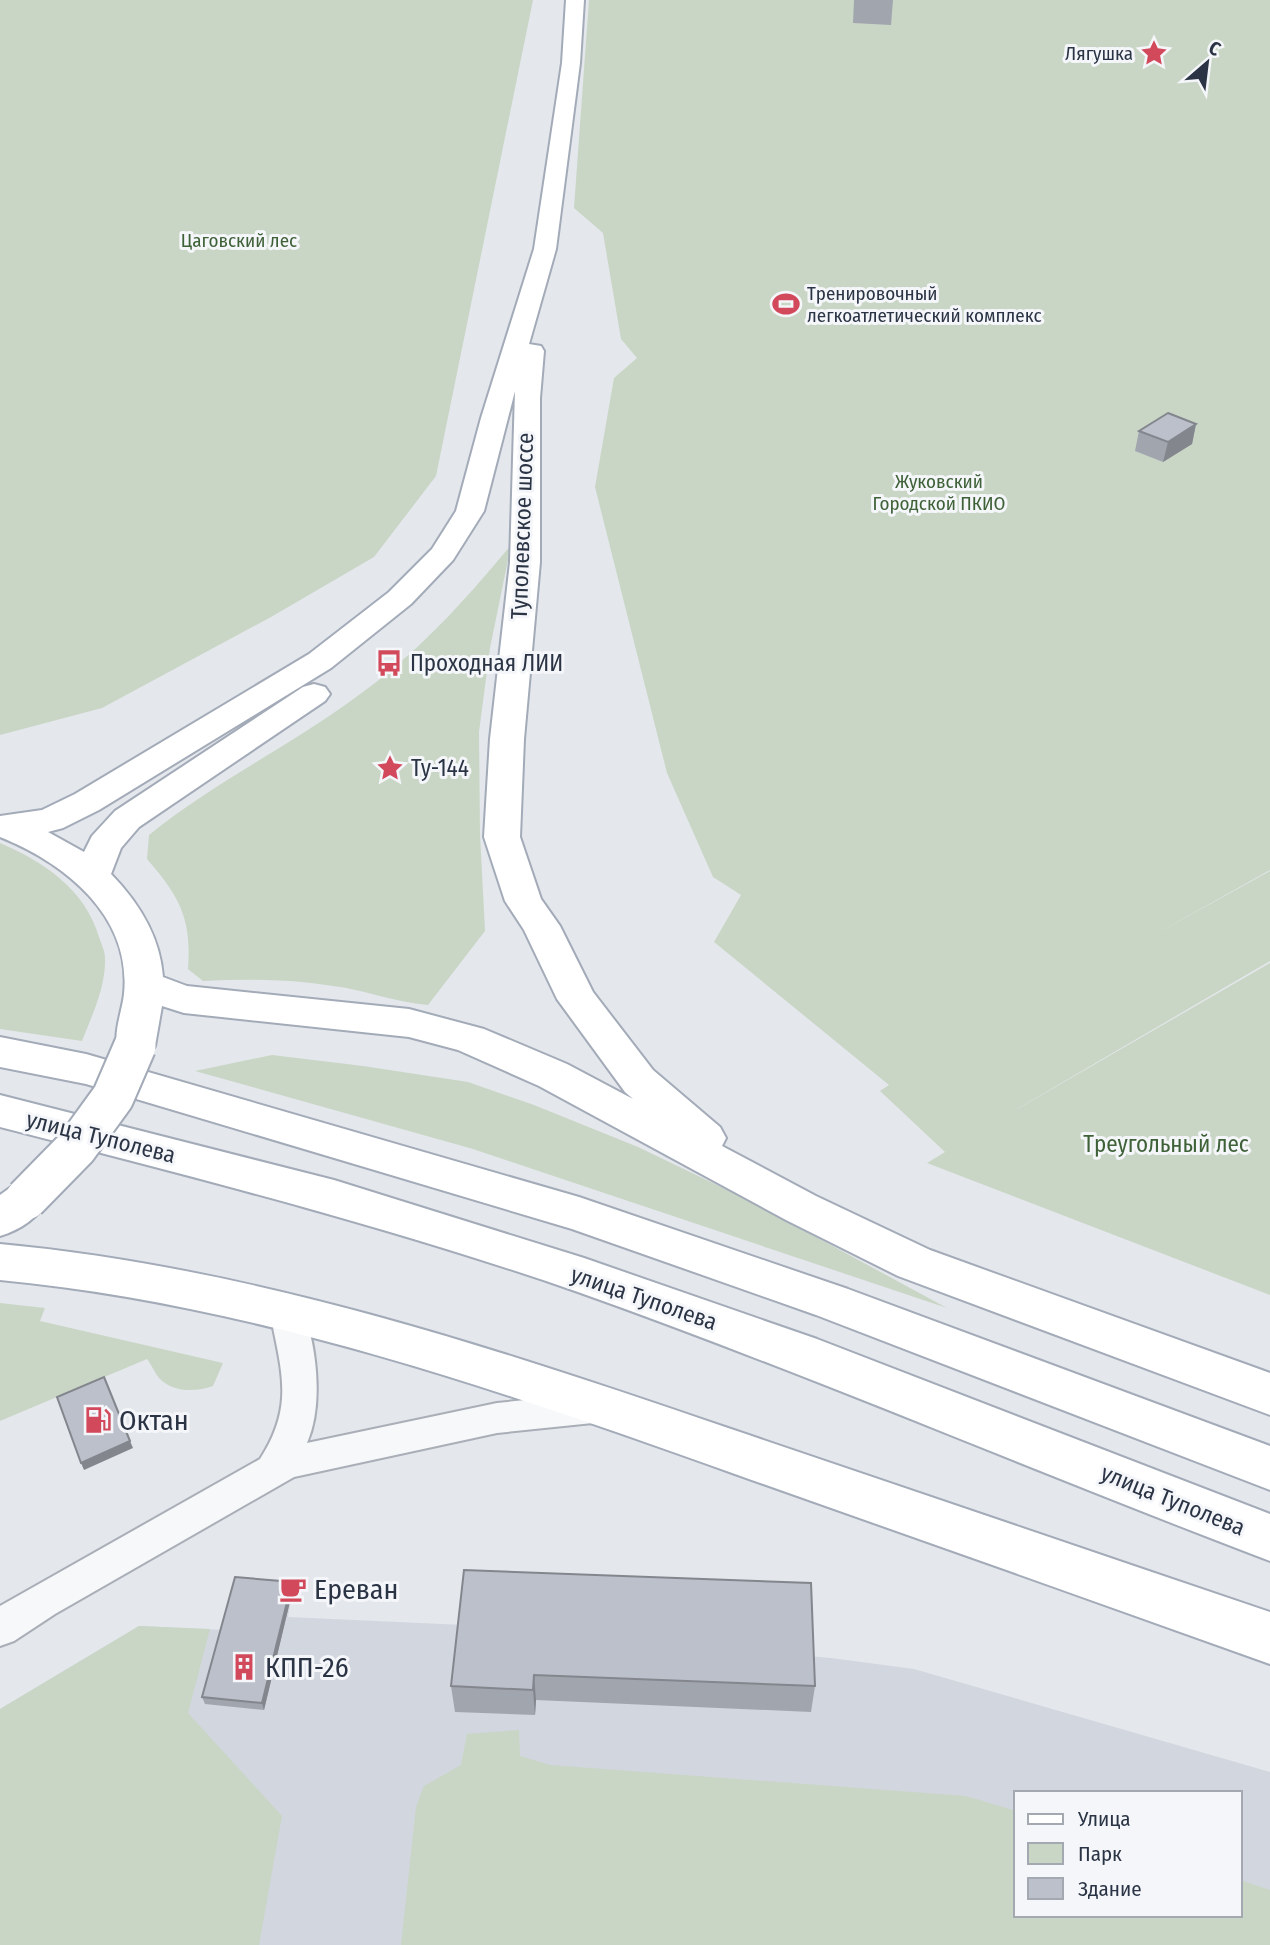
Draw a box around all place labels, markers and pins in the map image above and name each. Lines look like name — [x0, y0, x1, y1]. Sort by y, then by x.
place icon: Лягушка — [1139, 38, 1169, 68]
place label: Лягушка — [1065, 42, 1133, 65]
place label: Тренировочный легкоатлетический комплекс — [807, 282, 1042, 327]
sports icon: Тренировочный легкоатлетический комплекс — [771, 289, 801, 319]
bus stop icon: Проходная ЛИИ — [374, 648, 404, 678]
place label: Проходная ЛИИ — [410, 649, 563, 677]
place icon: Ty-144 — [375, 753, 405, 783]
place label: Ty-144 — [411, 754, 469, 782]
place label: Октан — [119, 1404, 189, 1437]
fuel station icon: Октан — [83, 1405, 113, 1435]
place label: Ереван — [314, 1573, 398, 1606]
cafe icon: Ереван — [278, 1574, 308, 1604]
place label: КПП-26 — [265, 1651, 349, 1684]
building icon: КПП-26 — [229, 1652, 259, 1682]

